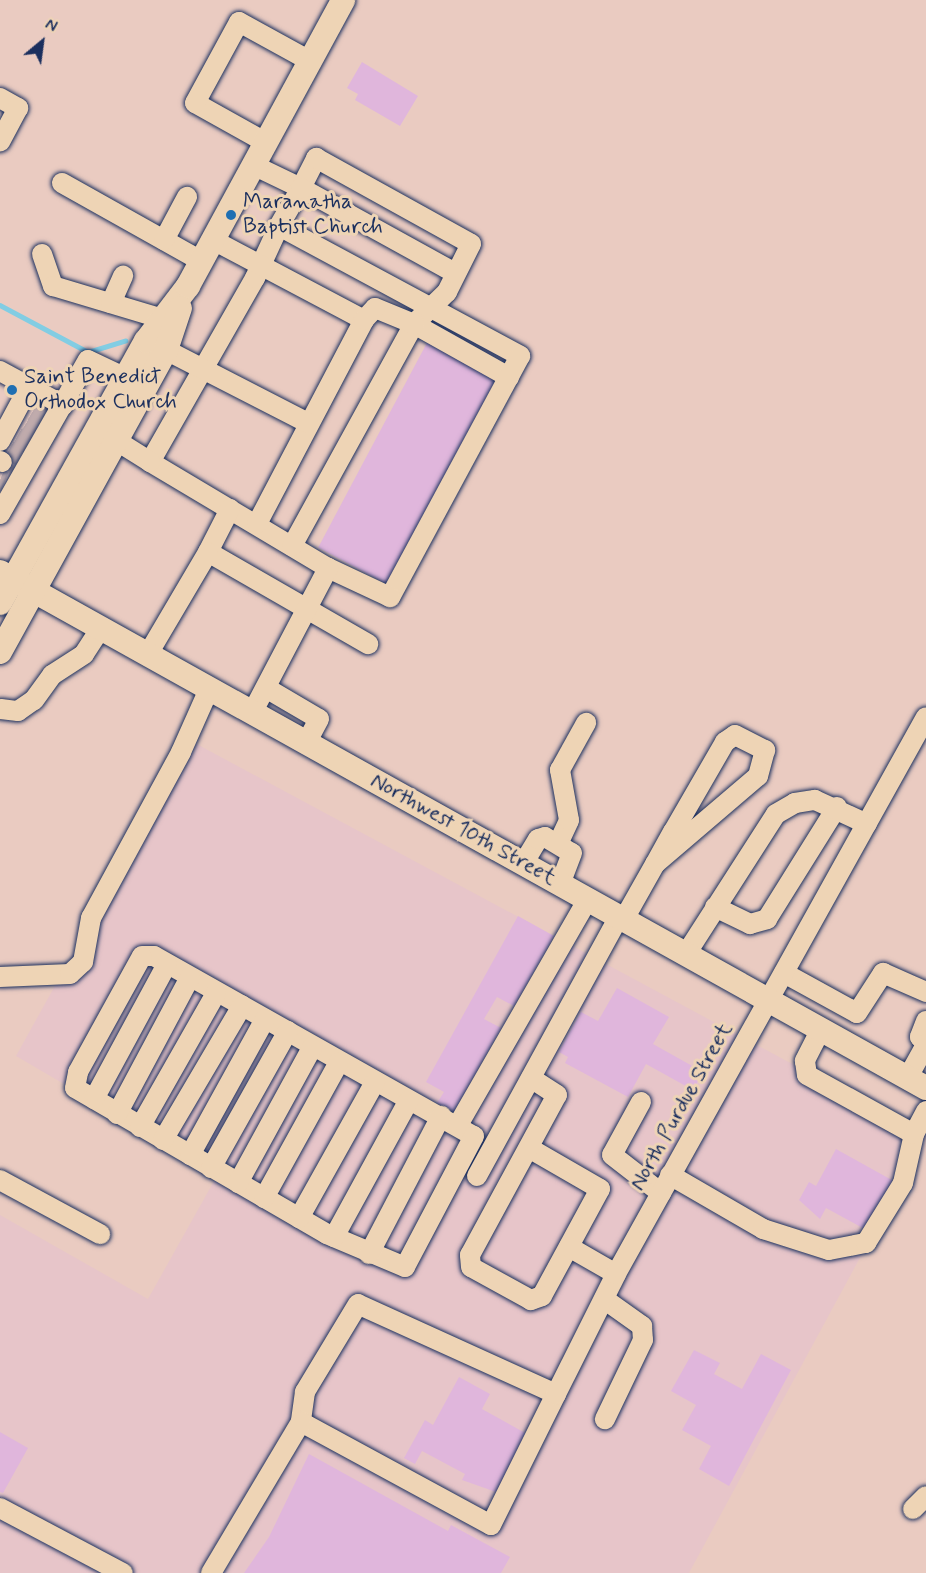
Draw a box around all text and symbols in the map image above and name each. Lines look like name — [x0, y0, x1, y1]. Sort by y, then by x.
north arrow — [12, 12, 72, 72]
text: N — [41, 14, 61, 38]
place label: Maranatha Baptist Church — [243, 189, 383, 240]
marker: Maranatha Baptist Church — [224, 208, 238, 222]
place label: Saint Benedict Orthodox Church — [24, 364, 182, 416]
marker: Saint Benedict Orthodox Church — [5, 383, 19, 397]
street label: Northwest 10th Street — [366, 768, 560, 892]
street label: North Purdue Street — [625, 1018, 739, 1196]

